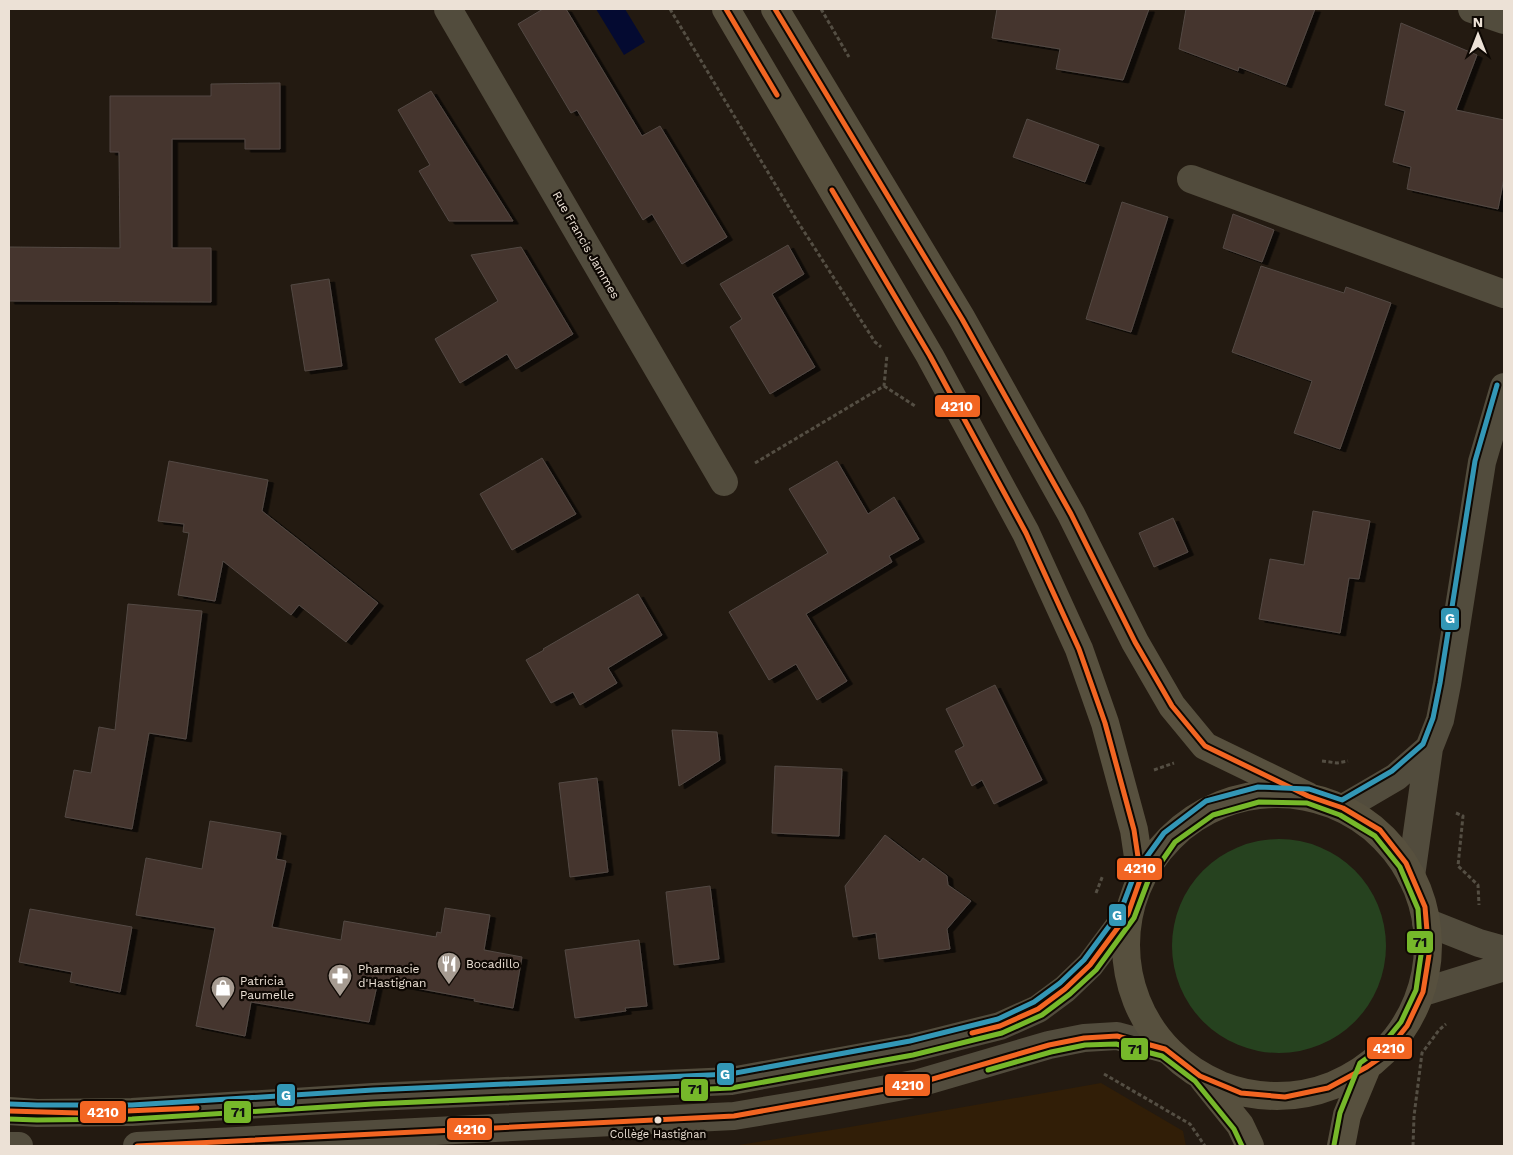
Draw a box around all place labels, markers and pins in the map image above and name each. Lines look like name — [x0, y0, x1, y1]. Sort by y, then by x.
restaurant icon: Bocadillo — [436, 951, 462, 985]
place label: Bocadillo — [466, 957, 520, 971]
place label: Pharmacie d'Hastignan — [358, 962, 426, 990]
pharmacy icon: Pharmacie d'Hastignan — [327, 963, 353, 997]
place label: Patricia Paumelle — [240, 974, 294, 1002]
shop icon: Patricia Paumelle — [210, 975, 236, 1009]
marker: Collège Hastignan — [653, 1115, 663, 1125]
place label: Collège Hastignan — [610, 1128, 706, 1141]

